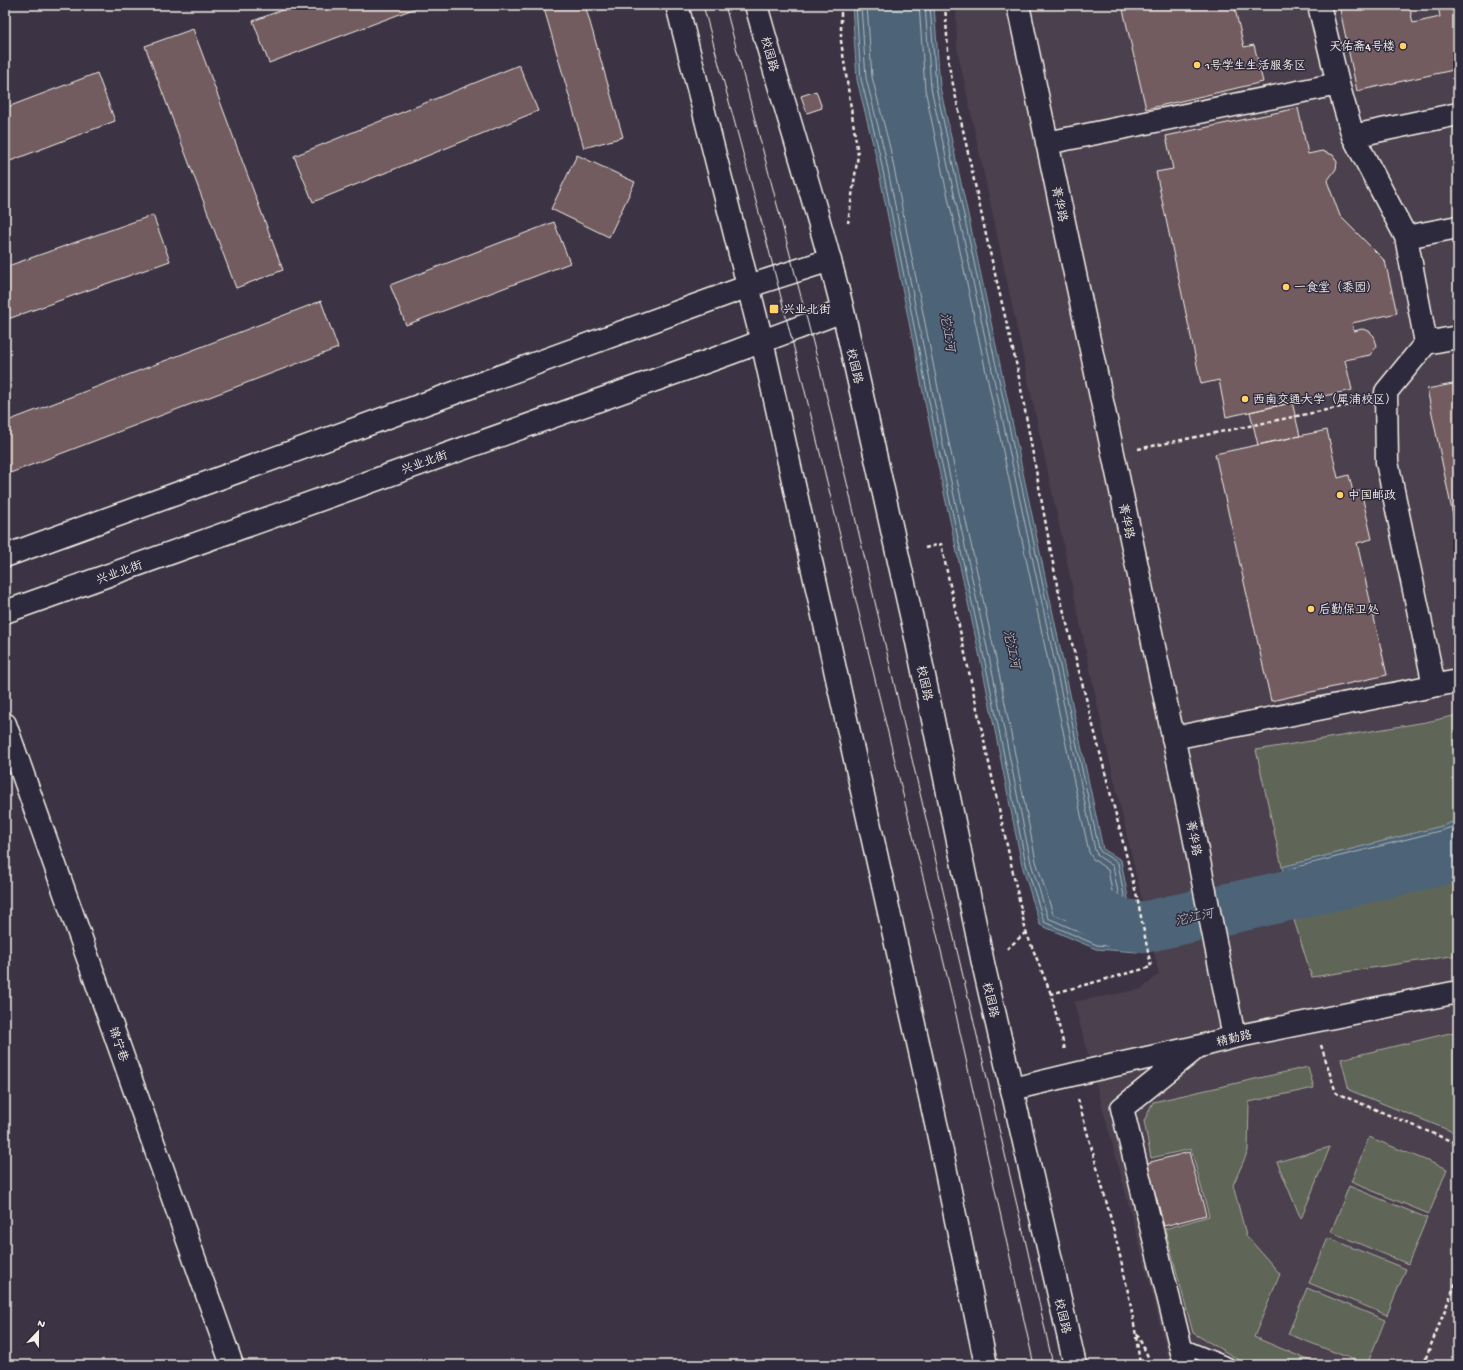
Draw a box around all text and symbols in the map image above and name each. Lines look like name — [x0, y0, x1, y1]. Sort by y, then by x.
street label: 校园路 — [757, 35, 780, 74]
place label: 天佑斋4号楼 — [1329, 39, 1395, 55]
marker: 天佑斋4号楼 — [1398, 41, 1408, 51]
place label: 1号学生生活服务区 — [1204, 59, 1306, 74]
marker: 1号学生生活服务区 — [1192, 60, 1202, 70]
street label: 菁华路 — [1047, 185, 1070, 223]
place label: 一食堂（黍园） — [1294, 281, 1378, 296]
marker: 一食堂（黍园） — [1281, 282, 1291, 292]
marker: 兴业北街 — [768, 303, 780, 315]
place label: 兴业北街 — [783, 303, 831, 318]
water label: 沱江河 — [936, 312, 958, 355]
street label: 校园路 — [842, 347, 865, 386]
place label: 西南交通大学（犀浦校区） — [1253, 393, 1397, 408]
marker: 西南交通大学（犀浦校区） — [1240, 394, 1250, 404]
street label: 兴业北街 — [399, 448, 450, 479]
place label: 中国邮政 — [1348, 489, 1396, 504]
marker: 中国邮政 — [1335, 490, 1345, 500]
street label: 菁华路 — [1114, 502, 1137, 540]
street label: 兴业北街 — [94, 558, 145, 589]
place label: 后勤保卫处 — [1319, 603, 1379, 618]
marker: 后勤保卫处 — [1306, 604, 1316, 614]
water label: 沱江河 — [999, 629, 1023, 672]
street label: 校园路 — [912, 664, 935, 702]
street label: 菁华路 — [1182, 819, 1203, 857]
water label: 沱江河 — [1174, 905, 1217, 930]
street label: 校园路 — [978, 981, 1001, 1020]
street label: 锦宁巷 — [105, 1025, 131, 1064]
street label: 精勤路 — [1215, 1028, 1254, 1051]
street label: 校园路 — [1050, 1297, 1073, 1336]
north arrow — [18, 1312, 58, 1352]
text: N — [35, 1318, 47, 1331]

